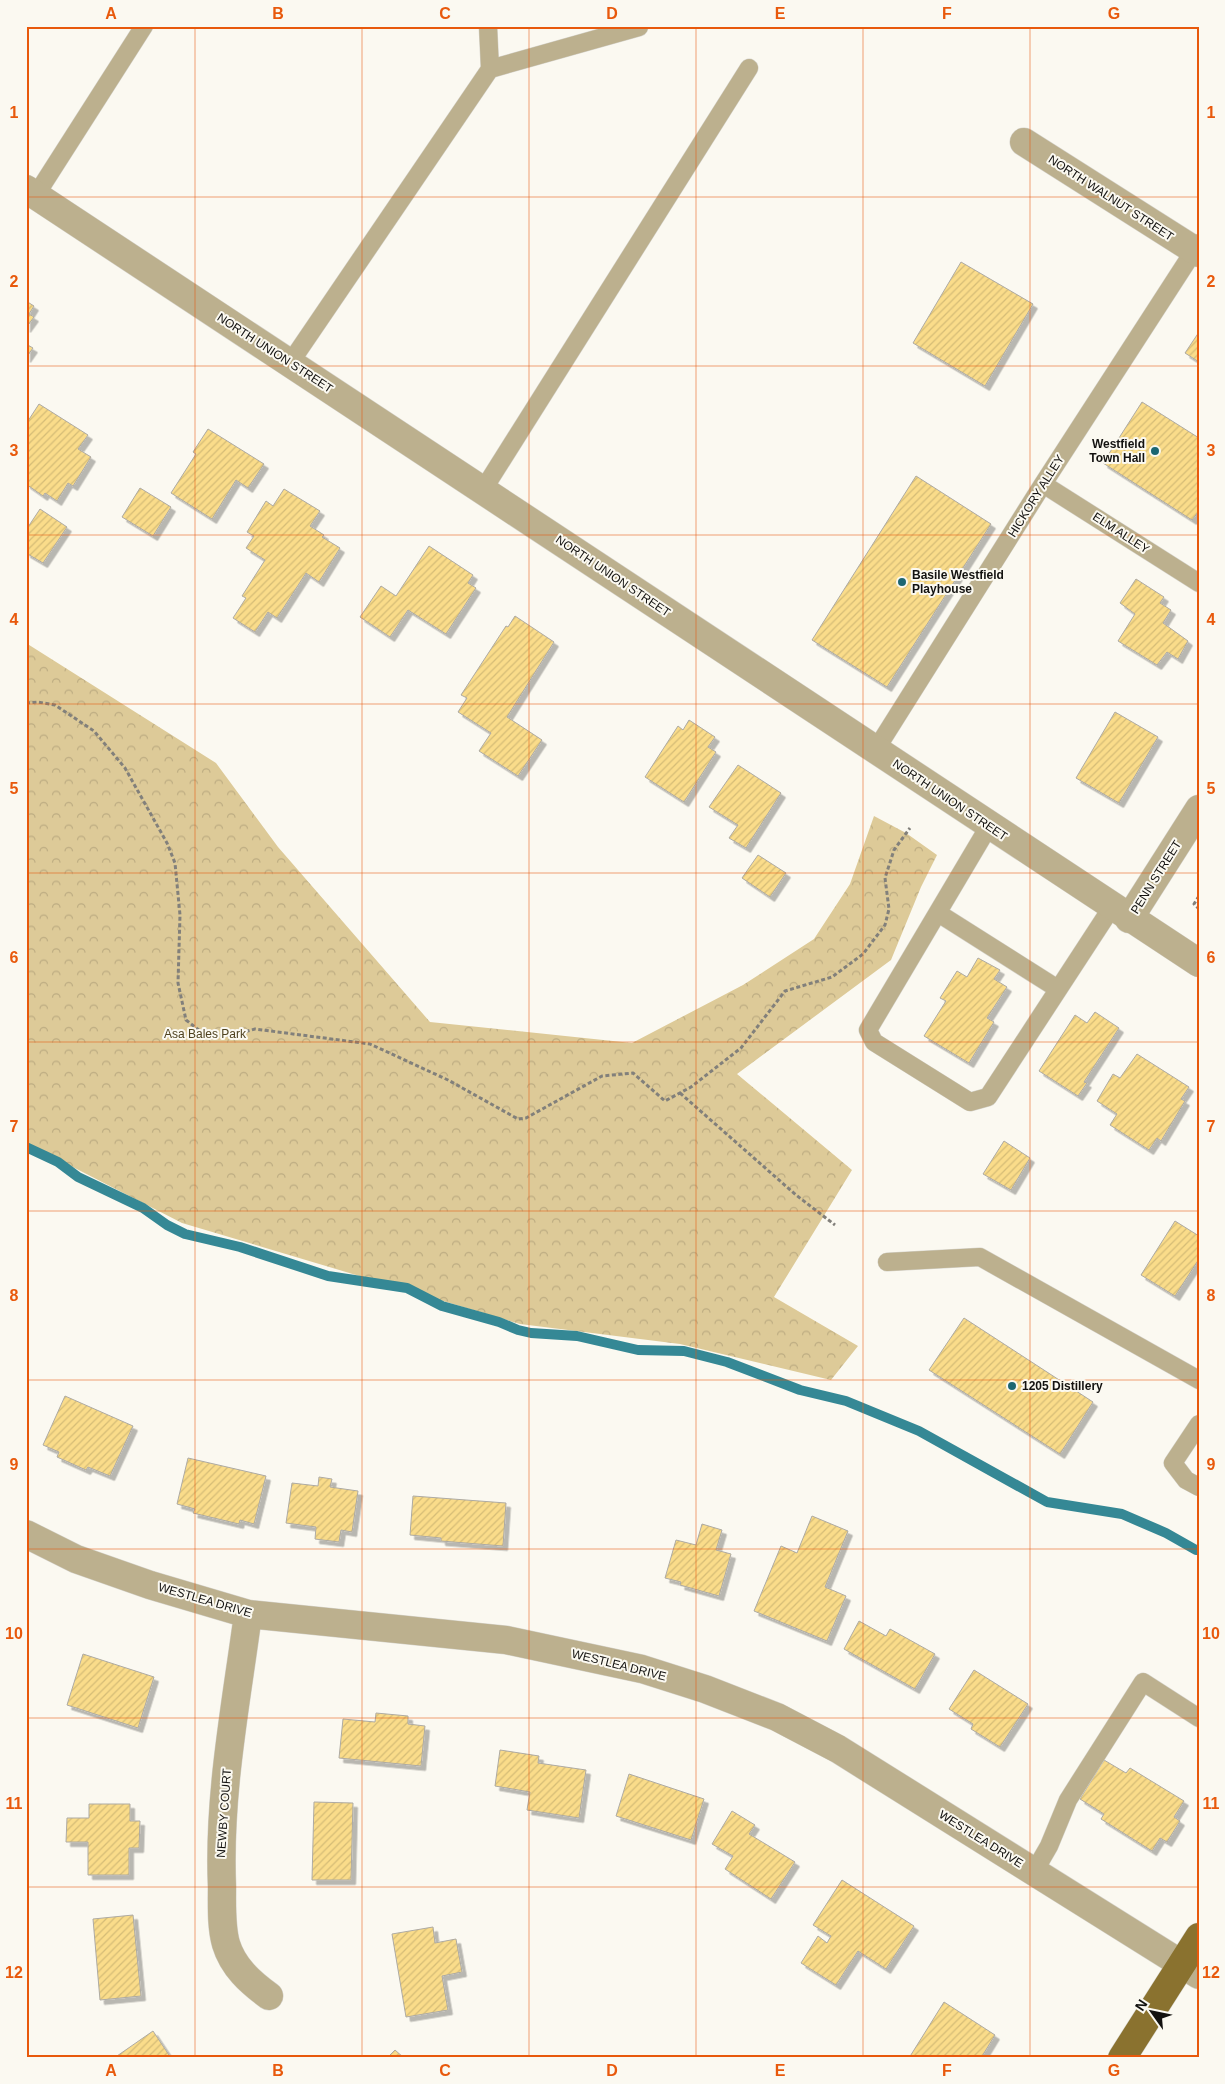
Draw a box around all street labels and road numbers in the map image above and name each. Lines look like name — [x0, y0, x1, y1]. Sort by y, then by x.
street label: NORTH WALNUT STREET — [1046, 152, 1177, 244]
street label: NORTH UNION STREET — [215, 310, 336, 396]
street label: HICKORY ALLEY — [1005, 452, 1067, 540]
street label: ELM ALLEY — [1090, 510, 1152, 556]
street label: NORTH UNION STREET — [553, 532, 673, 620]
street label: NORTH UNION STREET — [890, 756, 1010, 844]
street label: PENN STREET — [1128, 837, 1185, 916]
street label: WESTLEA DRIVE — [157, 1580, 253, 1620]
street label: WESTLEA DRIVE — [570, 1647, 668, 1683]
street label: NEWBY COURT — [214, 1767, 234, 1858]
street label: WESTLEA DRIVE — [936, 1807, 1026, 1871]

